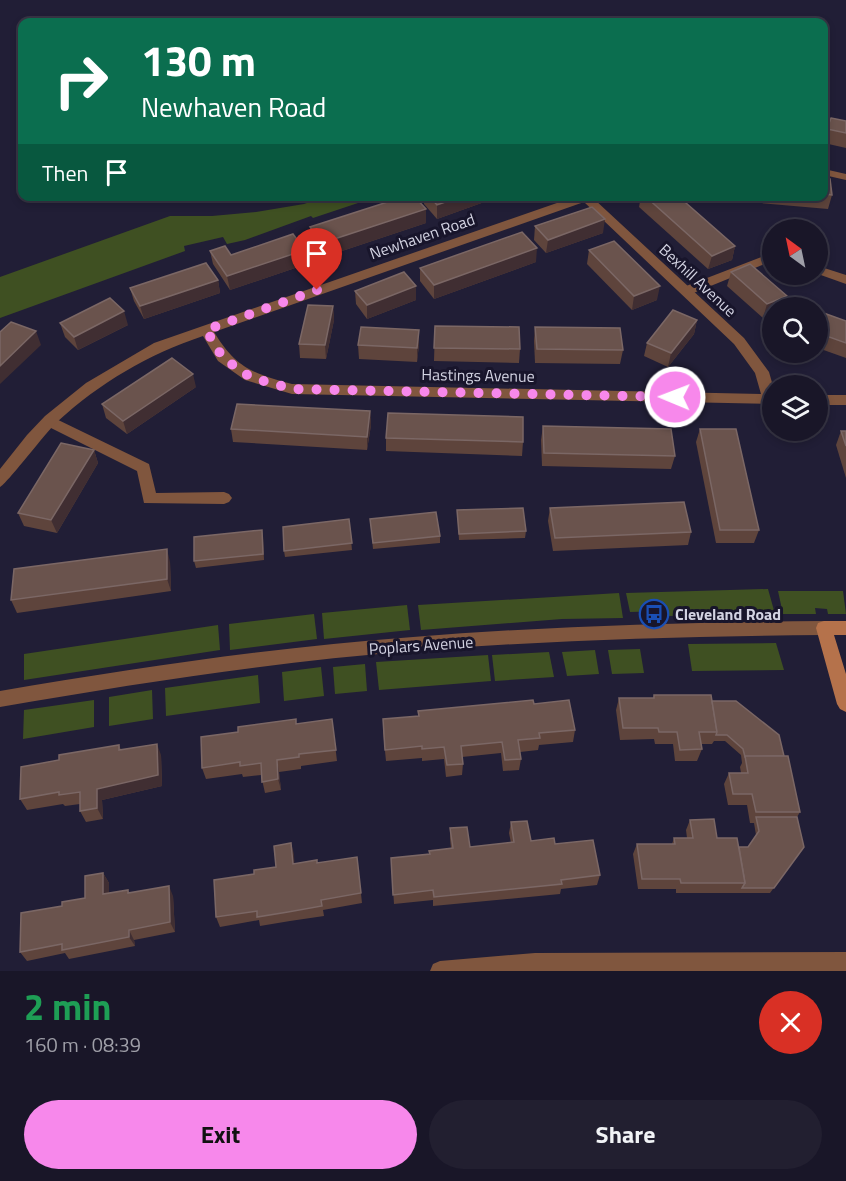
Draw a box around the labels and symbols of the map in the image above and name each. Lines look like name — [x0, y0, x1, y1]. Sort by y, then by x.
street label: Newhaven Road — [366, 207, 478, 265]
north arrow — [762, 219, 828, 285]
pin — [291, 228, 342, 290]
street label: Bexhill Avenue — [654, 238, 742, 322]
street label: Hastings Avenue — [421, 362, 535, 388]
position arrow — [643, 365, 707, 429]
bus stop icon: Cleveland Road — [638, 598, 670, 630]
place label: Cleveland Road — [675, 602, 781, 626]
street label: Poplars Avenue — [368, 629, 474, 661]

